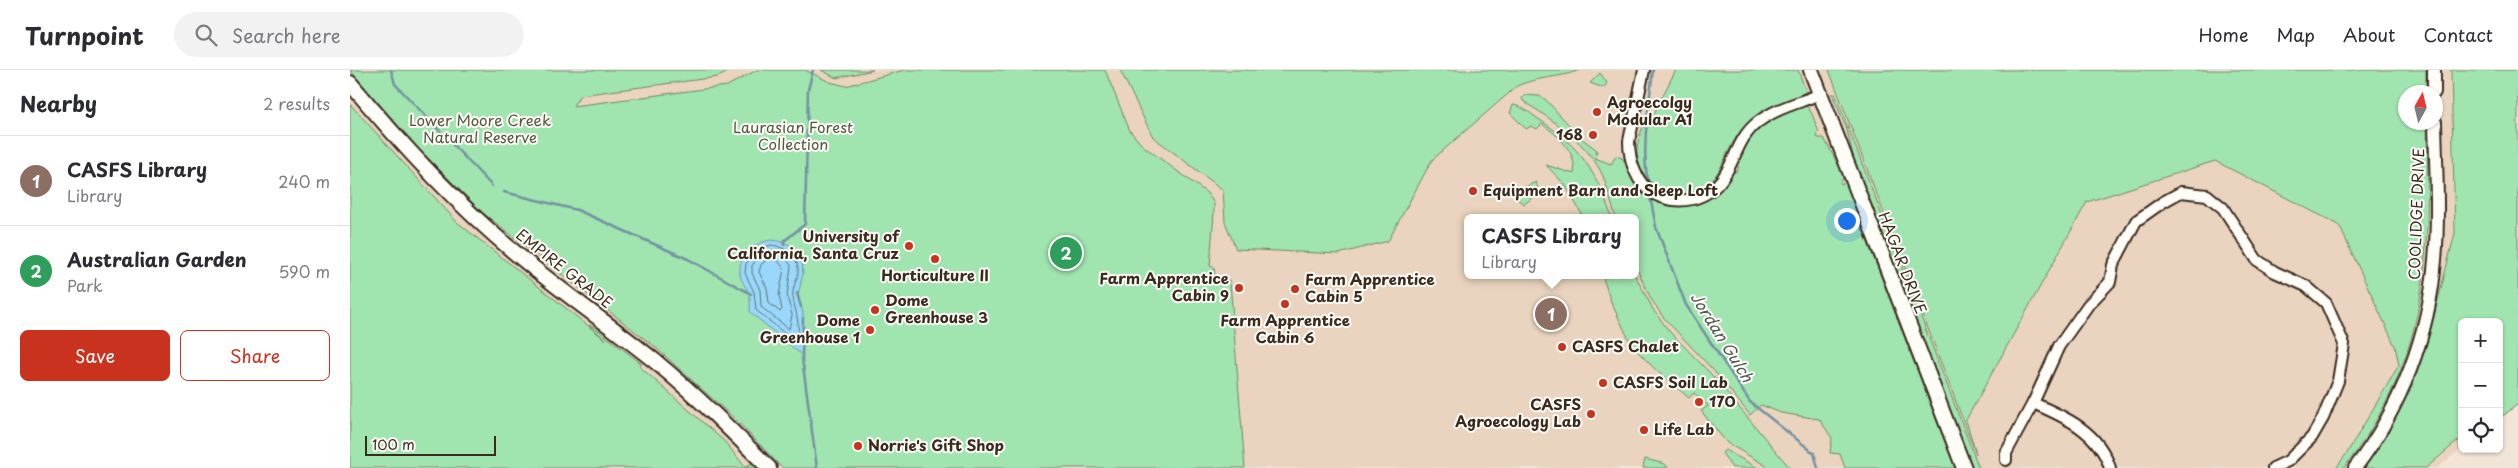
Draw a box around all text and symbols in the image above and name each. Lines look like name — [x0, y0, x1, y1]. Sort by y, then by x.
search box — [174, 12, 524, 57]
text: Turnpoint — [25, 17, 144, 53]
icon: search — [192, 21, 220, 49]
text: Search here — [232, 21, 341, 49]
text: Home — [2198, 21, 2248, 48]
text: Map — [2276, 21, 2315, 48]
text: About — [2343, 21, 2395, 48]
text: Contact — [2423, 21, 2493, 48]
north arrow — [2398, 85, 2443, 130]
text: Nearby — [20, 87, 97, 119]
place label: Agroecolgy Modular A1 — [1607, 90, 1692, 130]
text: 2 results — [263, 91, 330, 115]
marker: Agroecolgy Modular A1 — [1591, 106, 1603, 118]
park label: Lower Moore Creek Natural Reserve — [409, 108, 551, 148]
park label: Laurasian Forest Collection — [733, 115, 853, 155]
place label: 168 — [1556, 122, 1583, 145]
marker: 168 — [1587, 129, 1599, 141]
street label: COOLIDGE DRIVE — [2402, 148, 2429, 280]
text: CASFS Library — [67, 155, 207, 183]
text: 1 — [32, 169, 40, 193]
text: 240 m — [278, 169, 330, 193]
place label: Equipment Barn and Sleep Loft — [1483, 178, 1718, 201]
text: Library — [67, 183, 122, 207]
marker: Equipment Barn and Sleep Loft — [1467, 185, 1479, 197]
your location — [1834, 208, 1860, 234]
street label: HAGAR DRIVE — [1873, 208, 1933, 317]
popup — [1464, 214, 1639, 279]
text: CASFS Library — [1482, 221, 1621, 249]
street label: EMPIRE GRADE — [512, 223, 618, 313]
place label: University of California, Santa Cruz — [727, 224, 901, 264]
pin: 2 — [1050, 234, 1082, 272]
marker: University of California, Santa Cruz — [903, 240, 915, 252]
text: Australian Garden — [67, 245, 247, 273]
text: Library — [1482, 249, 1537, 273]
marker: Horticulture II — [929, 253, 941, 265]
text: 2 — [30, 259, 42, 283]
text: 590 m — [278, 259, 330, 283]
place label: Horticulture II — [881, 263, 989, 286]
place label: Farm Apprentice Cabin 9 — [1099, 266, 1229, 306]
place label: Farm Apprentice Cabin 5 — [1305, 267, 1435, 307]
text: Park — [67, 273, 103, 297]
marker: Farm Apprentice Cabin 9 — [1233, 282, 1245, 294]
marker: Farm Apprentice Cabin 5 — [1289, 283, 1301, 295]
water label: Jordan Gulch — [1686, 287, 1761, 387]
place label: Dome Greenhouse 3 — [885, 288, 988, 328]
pin: 1 — [1535, 295, 1567, 333]
marker: Farm Apprentice Cabin 6 — [1279, 298, 1291, 310]
marker: Dome Greenhouse 3 — [869, 304, 881, 316]
place label: Dome Greenhouse 1 — [760, 308, 860, 348]
place label: Farm Apprentice Cabin 6 — [1220, 308, 1350, 348]
map controls — [2458, 318, 2503, 453]
button: + — [2458, 318, 2503, 363]
marker: Dome Greenhouse 1 — [864, 324, 876, 336]
button: Save — [20, 330, 170, 381]
button: Share — [180, 330, 330, 381]
place label: CASFS Chalet — [1572, 334, 1679, 357]
marker: CASFS Chalet — [1556, 341, 1568, 353]
button: − — [2458, 363, 2503, 408]
place label: CASFS Soil Lab — [1613, 370, 1728, 393]
marker: CASFS Soil Lab — [1597, 377, 1609, 389]
place label: 170 — [1709, 389, 1736, 412]
place label: CASFS Agroecology Lab — [1455, 392, 1581, 432]
marker: 170 — [1693, 396, 1705, 408]
marker: CASFS Agroecology Lab — [1585, 408, 1597, 420]
button: locate — [2458, 408, 2503, 453]
place label: Life Lab — [1654, 417, 1714, 440]
marker: Life Lab — [1638, 424, 1650, 436]
scale bar — [365, 433, 496, 456]
place label: Norrie's Gift Shop — [868, 433, 1004, 456]
text: 100 m — [372, 434, 415, 455]
marker: Norrie's Gift Shop — [852, 440, 864, 452]

